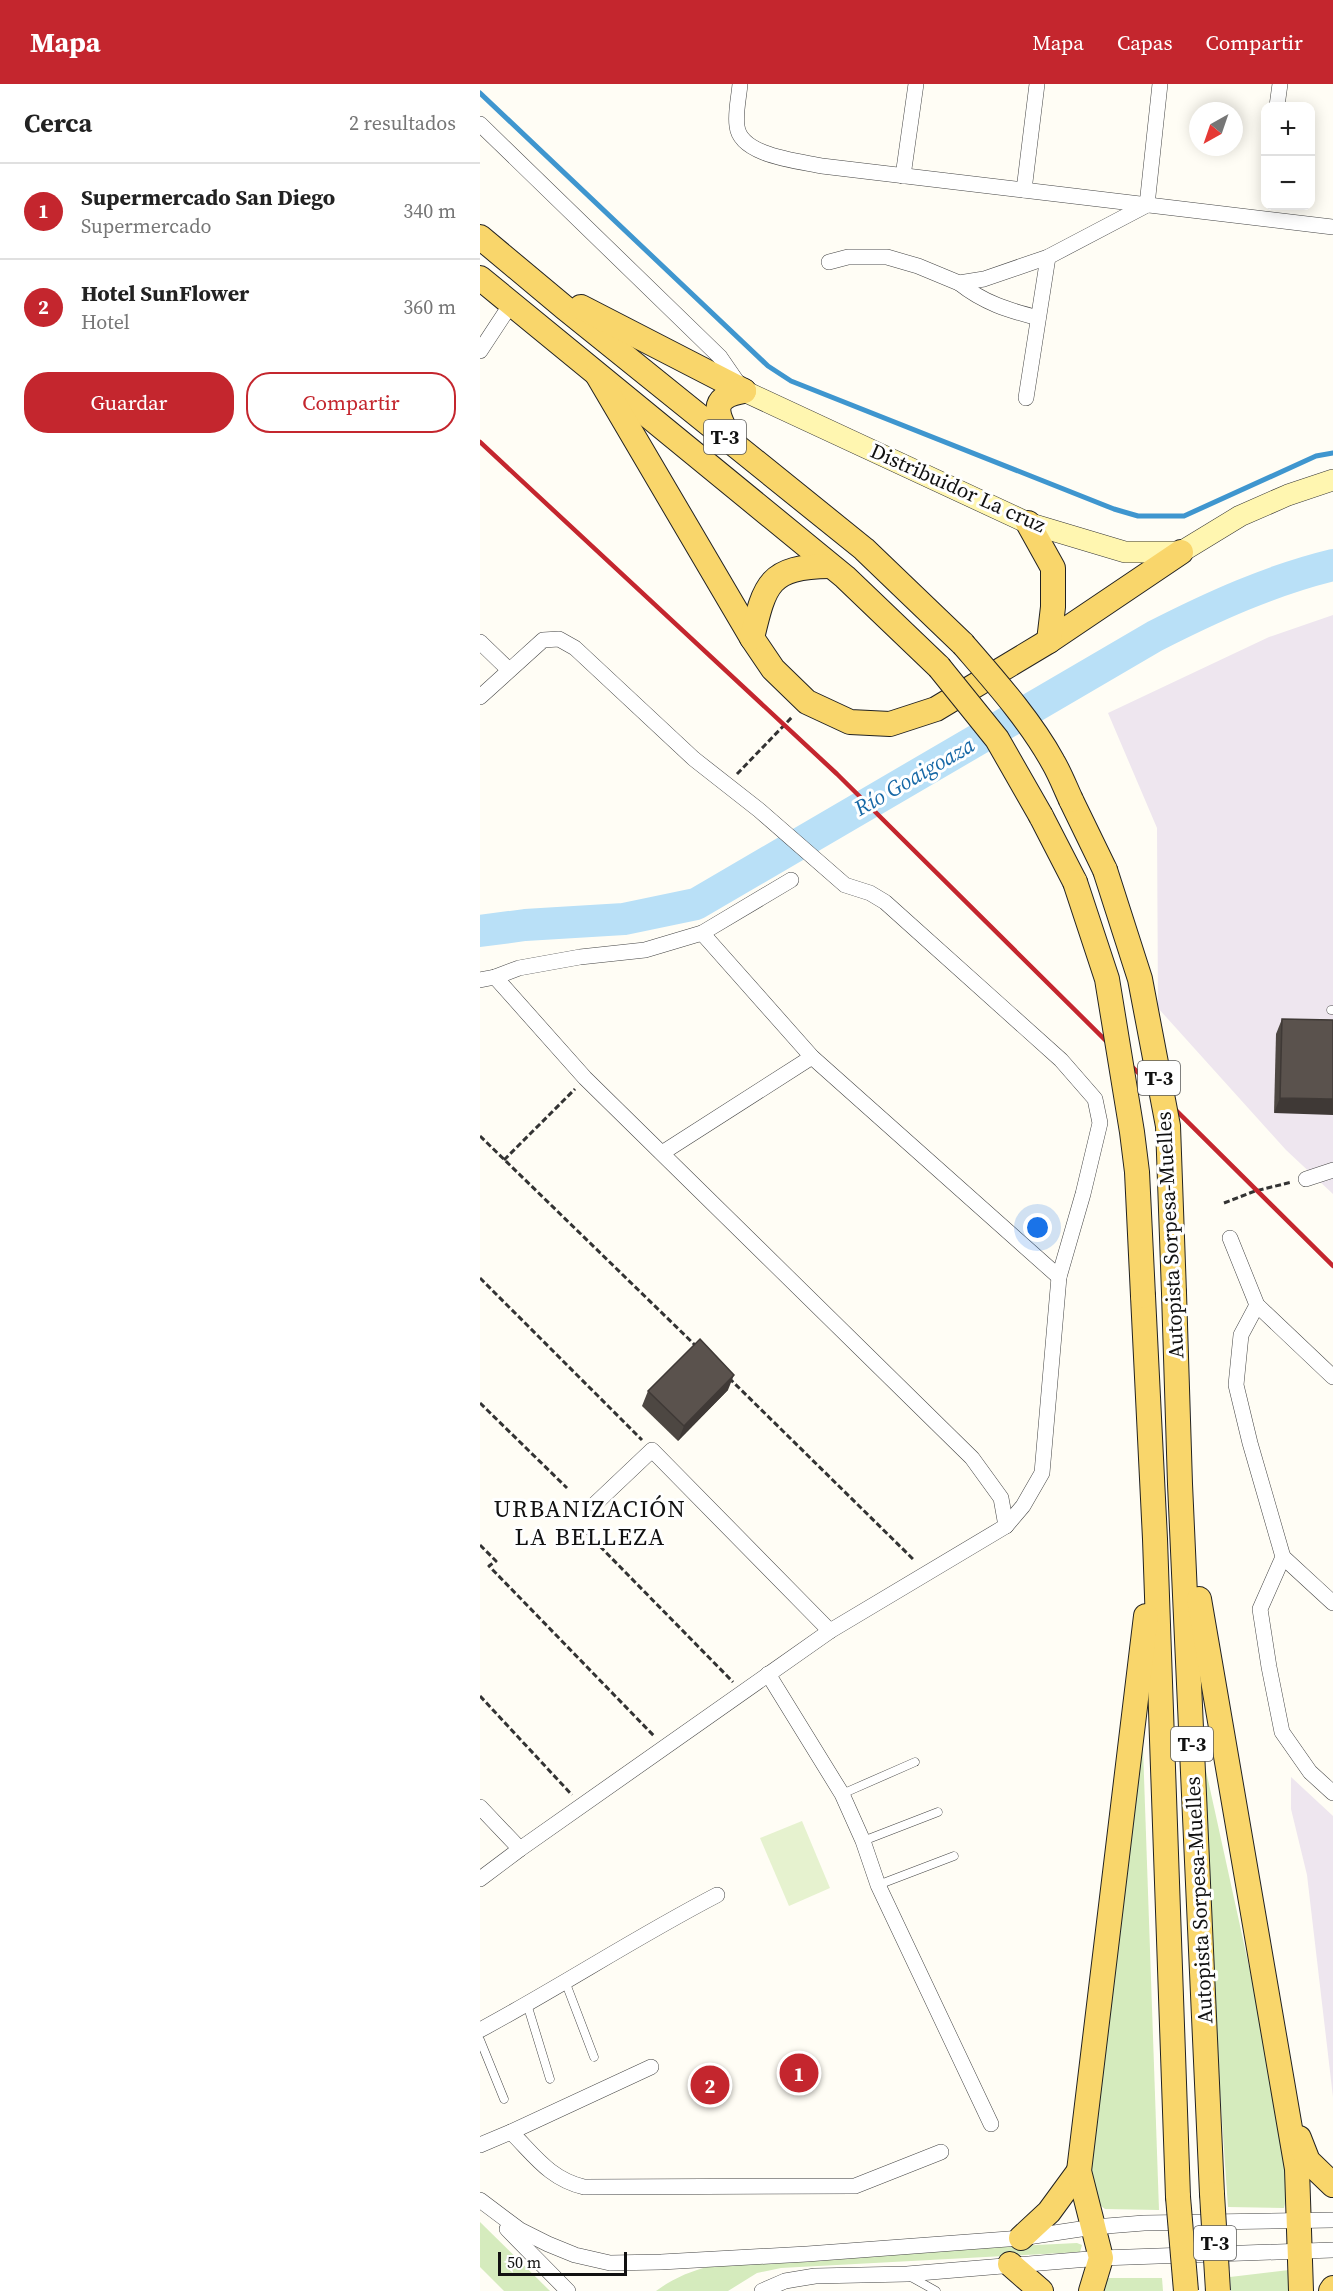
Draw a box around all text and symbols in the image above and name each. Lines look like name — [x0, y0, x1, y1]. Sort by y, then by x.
text: Mapa — [30, 23, 101, 61]
text: Mapa — [1032, 28, 1084, 57]
text: Capas — [1117, 28, 1173, 57]
text: Compartir — [1206, 28, 1303, 57]
north arrow — [1189, 102, 1243, 156]
map controls — [1261, 102, 1315, 210]
button: + — [1261, 102, 1315, 156]
text: Cerca — [24, 105, 92, 141]
text: 2 resultados — [349, 109, 456, 137]
button: − — [1261, 156, 1315, 210]
text: Supermercado San Diego — [81, 182, 335, 212]
text: 1 — [38, 197, 49, 225]
text: 340 m — [403, 197, 456, 225]
text: Supermercado — [81, 212, 212, 240]
text: Hotel SunFlower — [81, 278, 249, 308]
text: 2 — [38, 293, 49, 321]
text: 360 m — [403, 293, 456, 321]
text: Hotel — [81, 308, 130, 336]
button: Guardar — [24, 372, 234, 433]
button: Compartir — [246, 372, 456, 433]
road number: T-3 — [704, 420, 746, 454]
street label: Distribuidor La cruz — [866, 436, 1051, 539]
water label: Río Goaigoaza — [847, 729, 980, 823]
road number: T-3 — [1138, 1061, 1180, 1095]
street label: Autopista Sorpesa-Muelles — [1149, 1111, 1190, 1359]
your location — [1023, 1213, 1052, 1242]
district label: URBANIZACIÓN LA BELLEZA — [494, 1492, 686, 1553]
road number: T-3 — [1171, 1727, 1213, 1761]
street label: Autopista Sorpesa-Muelles — [1178, 1776, 1219, 2024]
pin: 1 — [780, 2050, 818, 2096]
pin: 2 — [690, 2062, 730, 2108]
road number: T-3 — [1194, 2226, 1236, 2260]
scale bar — [498, 2249, 627, 2276]
text: 50 m — [507, 2251, 541, 2273]

